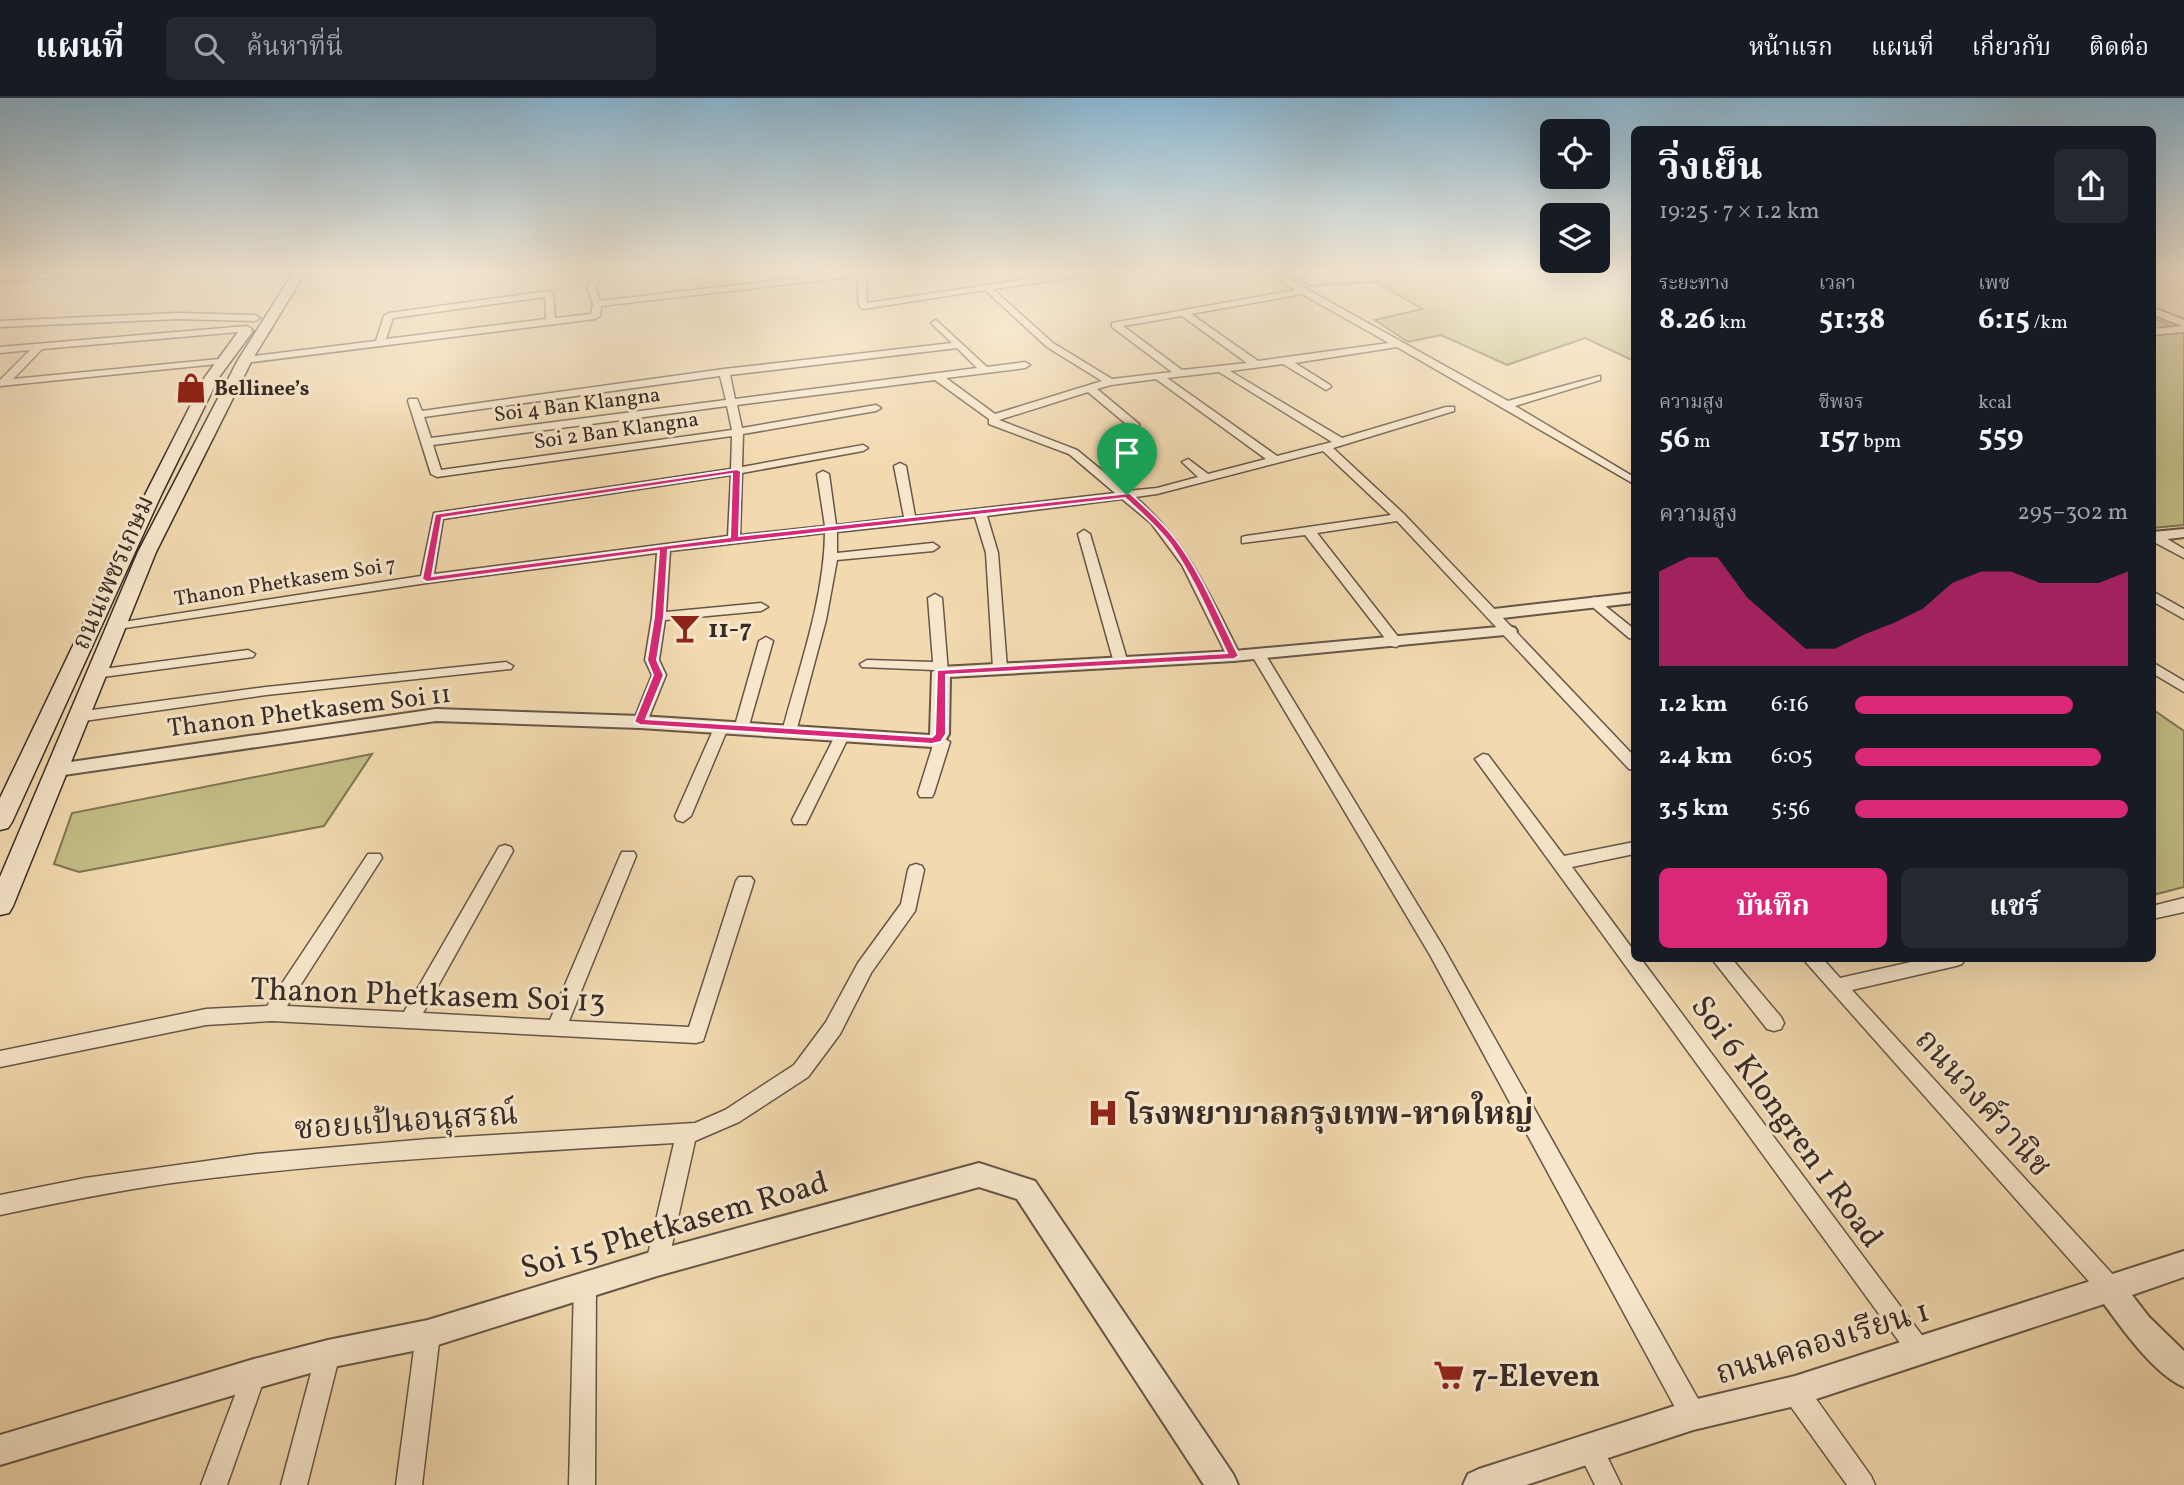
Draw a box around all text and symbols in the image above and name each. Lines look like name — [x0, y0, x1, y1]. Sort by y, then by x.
search box — [166, 17, 656, 80]
text: แผนที่ — [35, 26, 124, 72]
icon: search — [190, 29, 228, 67]
text: ค้นหาที่นี่ — [246, 30, 343, 66]
text: หน้าแรก — [1749, 32, 1833, 66]
text: แผนที่ — [1871, 32, 1934, 66]
text: เกี่ยวกับ — [1972, 32, 2051, 66]
text: ติดต่อ — [2089, 32, 2149, 66]
map controls — [1540, 119, 1610, 273]
button: locate — [1540, 119, 1610, 189]
text: วิ่งเย็น — [1659, 143, 1763, 196]
button: share — [2054, 149, 2128, 223]
text: 19:25 · 7 × 1.2 km — [1659, 196, 1820, 228]
button: layers — [1540, 203, 1610, 273]
text: ระยะทาง — [1659, 271, 1729, 297]
text: เวลา — [1819, 271, 1856, 297]
text: เพซ — [1978, 271, 2010, 297]
text: 8.26 — [1659, 299, 1715, 341]
text: 51:38 — [1819, 299, 1885, 341]
text: 6:15 — [1978, 299, 2030, 341]
text: km — [1715, 310, 1746, 336]
text: /km — [2030, 310, 2068, 336]
shop icon: Bellinee’s — [174, 371, 208, 405]
place label: Bellinee’s — [214, 375, 309, 404]
street label: Soi 4 Ban Klangna — [492, 381, 662, 430]
text: ความสูง — [1659, 390, 1724, 416]
text: ชีพจร — [1819, 390, 1864, 416]
text: kcal — [1978, 390, 2012, 416]
street label: Soi 2 Ban Klangna — [532, 406, 701, 457]
text: 559 — [1978, 416, 2023, 458]
text: 56 — [1659, 418, 1690, 460]
text: 157 — [1819, 418, 1860, 460]
pin — [1097, 423, 1157, 495]
text: m — [1690, 429, 1711, 455]
text: bpm — [1860, 429, 1901, 455]
icon: arrive — [1108, 434, 1146, 472]
street label: ถนนเพชรเกษม — [64, 490, 164, 656]
text: 295–302 m — [2018, 497, 2128, 529]
text: ความสูง — [1659, 499, 1737, 531]
street label: Thanon Phetkasem Soi 7 — [172, 551, 398, 614]
bar icon: 11-7 — [668, 611, 702, 645]
place label: 11-7 — [708, 612, 752, 648]
street label: Thanon Phetkasem Soi 11 — [165, 677, 453, 747]
text: 1.2 km — [1659, 689, 1728, 721]
text: 6:16 — [1771, 689, 1809, 721]
text: 2.4 km — [1659, 741, 1732, 773]
text: 6:05 — [1771, 741, 1813, 773]
text: 3.5 km — [1659, 793, 1729, 825]
text: 5:56 — [1771, 793, 1810, 825]
button: บันทึก — [1659, 868, 1887, 948]
button: แชร์ — [1901, 868, 2128, 948]
street label: Thanon Phetkasem Soi 13 — [250, 969, 606, 1025]
street label: Soi 6 Klongren 1 Road — [1679, 988, 1892, 1258]
street label: ถนนวงศ์วานิช — [1903, 1020, 2060, 1188]
place label: โรงพยาบาลกรุงเทพ-หาดใหญ่ — [1125, 1091, 1533, 1138]
street label: ซอยแป้นอนุสรณ์ — [293, 1093, 520, 1153]
hospital icon: โรงพยาบาลกรุงเทพ-หาดใหญ่ — [1086, 1096, 1120, 1130]
street label: Soi 15 Phetkasem Road — [516, 1162, 834, 1292]
street label: ถนนคลองเรียน 1 — [1710, 1290, 1935, 1397]
place label: 7-Eleven — [1472, 1356, 1600, 1400]
supermarket icon: 7-Eleven — [1432, 1358, 1466, 1392]

